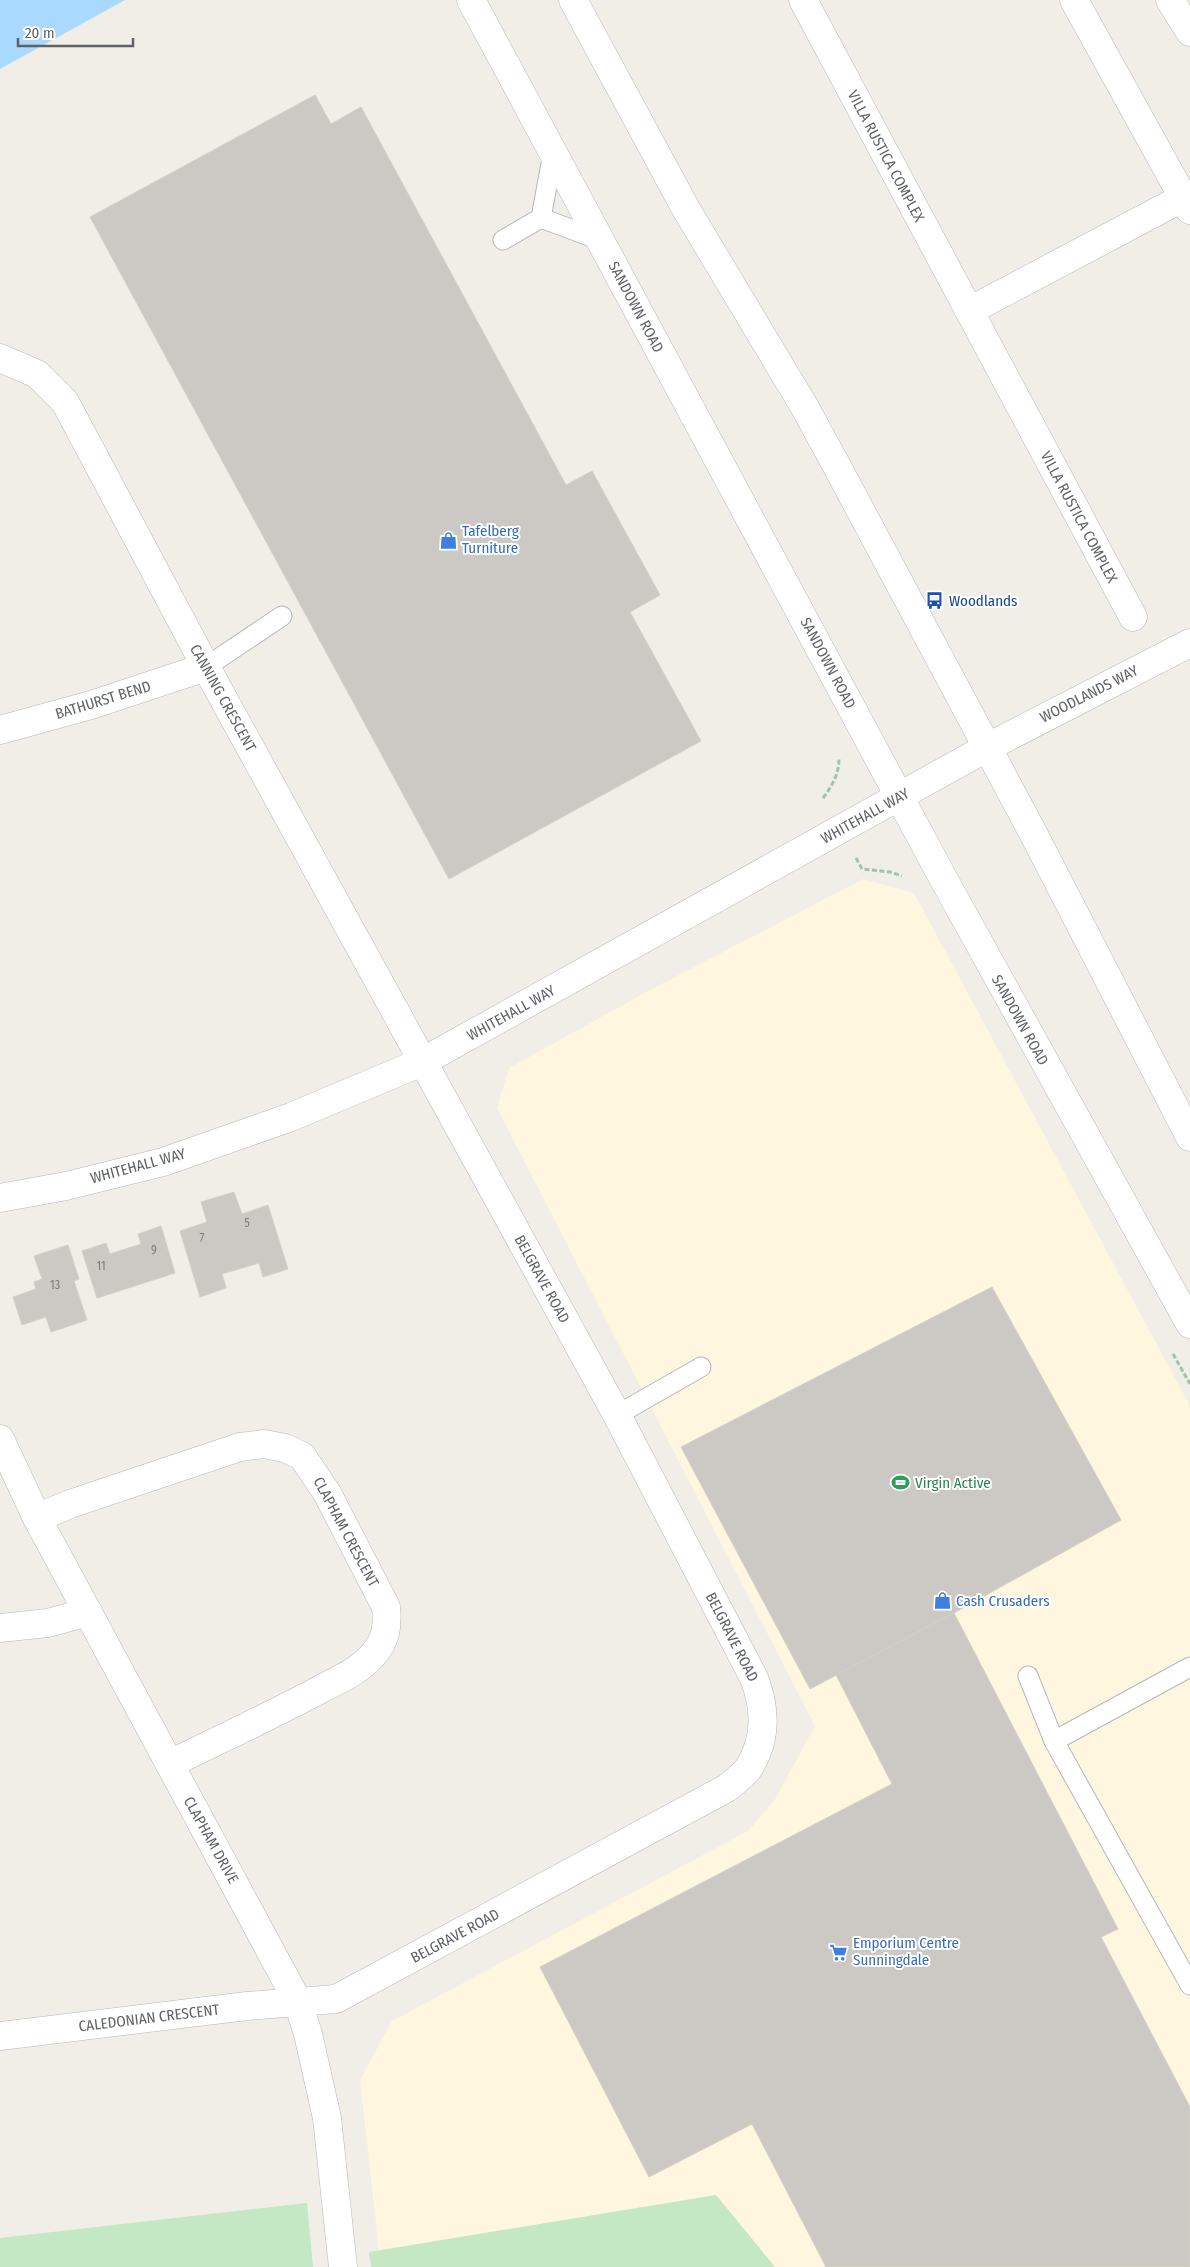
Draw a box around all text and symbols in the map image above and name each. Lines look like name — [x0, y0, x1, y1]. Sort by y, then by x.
scale bar — [18, 15, 132, 47]
text: 20 m — [25, 24, 55, 42]
street label: VILLA RUSTICA COMPLEX — [844, 87, 929, 225]
street label: SANDOWN ROAD — [605, 259, 667, 355]
street label: VILLA RUSTICA COMPLEX — [1037, 448, 1122, 586]
place label: Tafelberg Turniture — [462, 522, 519, 557]
shop icon: Tafelberg Turniture — [438, 530, 458, 550]
bus stop icon: Woodlands — [925, 591, 945, 611]
place label: Woodlands — [949, 592, 1018, 610]
street label: SANDOWN ROAD — [797, 615, 859, 711]
street label: CANNING CRESCENT — [186, 641, 260, 755]
street label: WOODLANDS WAY — [1037, 661, 1142, 727]
street label: BATHURST BEND — [53, 677, 153, 723]
street label: WHITEHALL WAY — [818, 784, 913, 848]
street label: SANDOWN ROAD — [988, 972, 1052, 1068]
street label: WHITEHALL WAY — [464, 981, 559, 1045]
street label: WHITEHALL WAY — [88, 1145, 188, 1187]
house number: 5 — [244, 1216, 250, 1230]
house number: 7 — [200, 1231, 205, 1245]
street label: BELGRAVE ROAD — [510, 1232, 574, 1326]
house number: 9 — [151, 1243, 157, 1257]
house number: 11 — [96, 1259, 106, 1273]
house number: 13 — [50, 1278, 60, 1292]
sports icon: Virgin Active — [891, 1473, 911, 1493]
street label: CLAPHAM CRESCENT — [309, 1474, 383, 1590]
place label: Virgin Active — [915, 1474, 991, 1492]
street label: BELGRAVE ROAD — [702, 1589, 762, 1685]
shop icon: Cash Crusaders — [932, 1591, 952, 1611]
place label: Cash Crusaders — [956, 1592, 1050, 1610]
street label: CLAPHAM DRIVE — [180, 1793, 242, 1887]
street label: BELGRAVE ROAD — [408, 1905, 502, 1967]
place label: Emporium Centre Sunningdale — [853, 1934, 959, 1969]
supermarket icon: Emporium Centre Sunningdale — [829, 1942, 849, 1962]
street label: CALEDONIAN CRESCENT — [78, 2000, 220, 2036]

